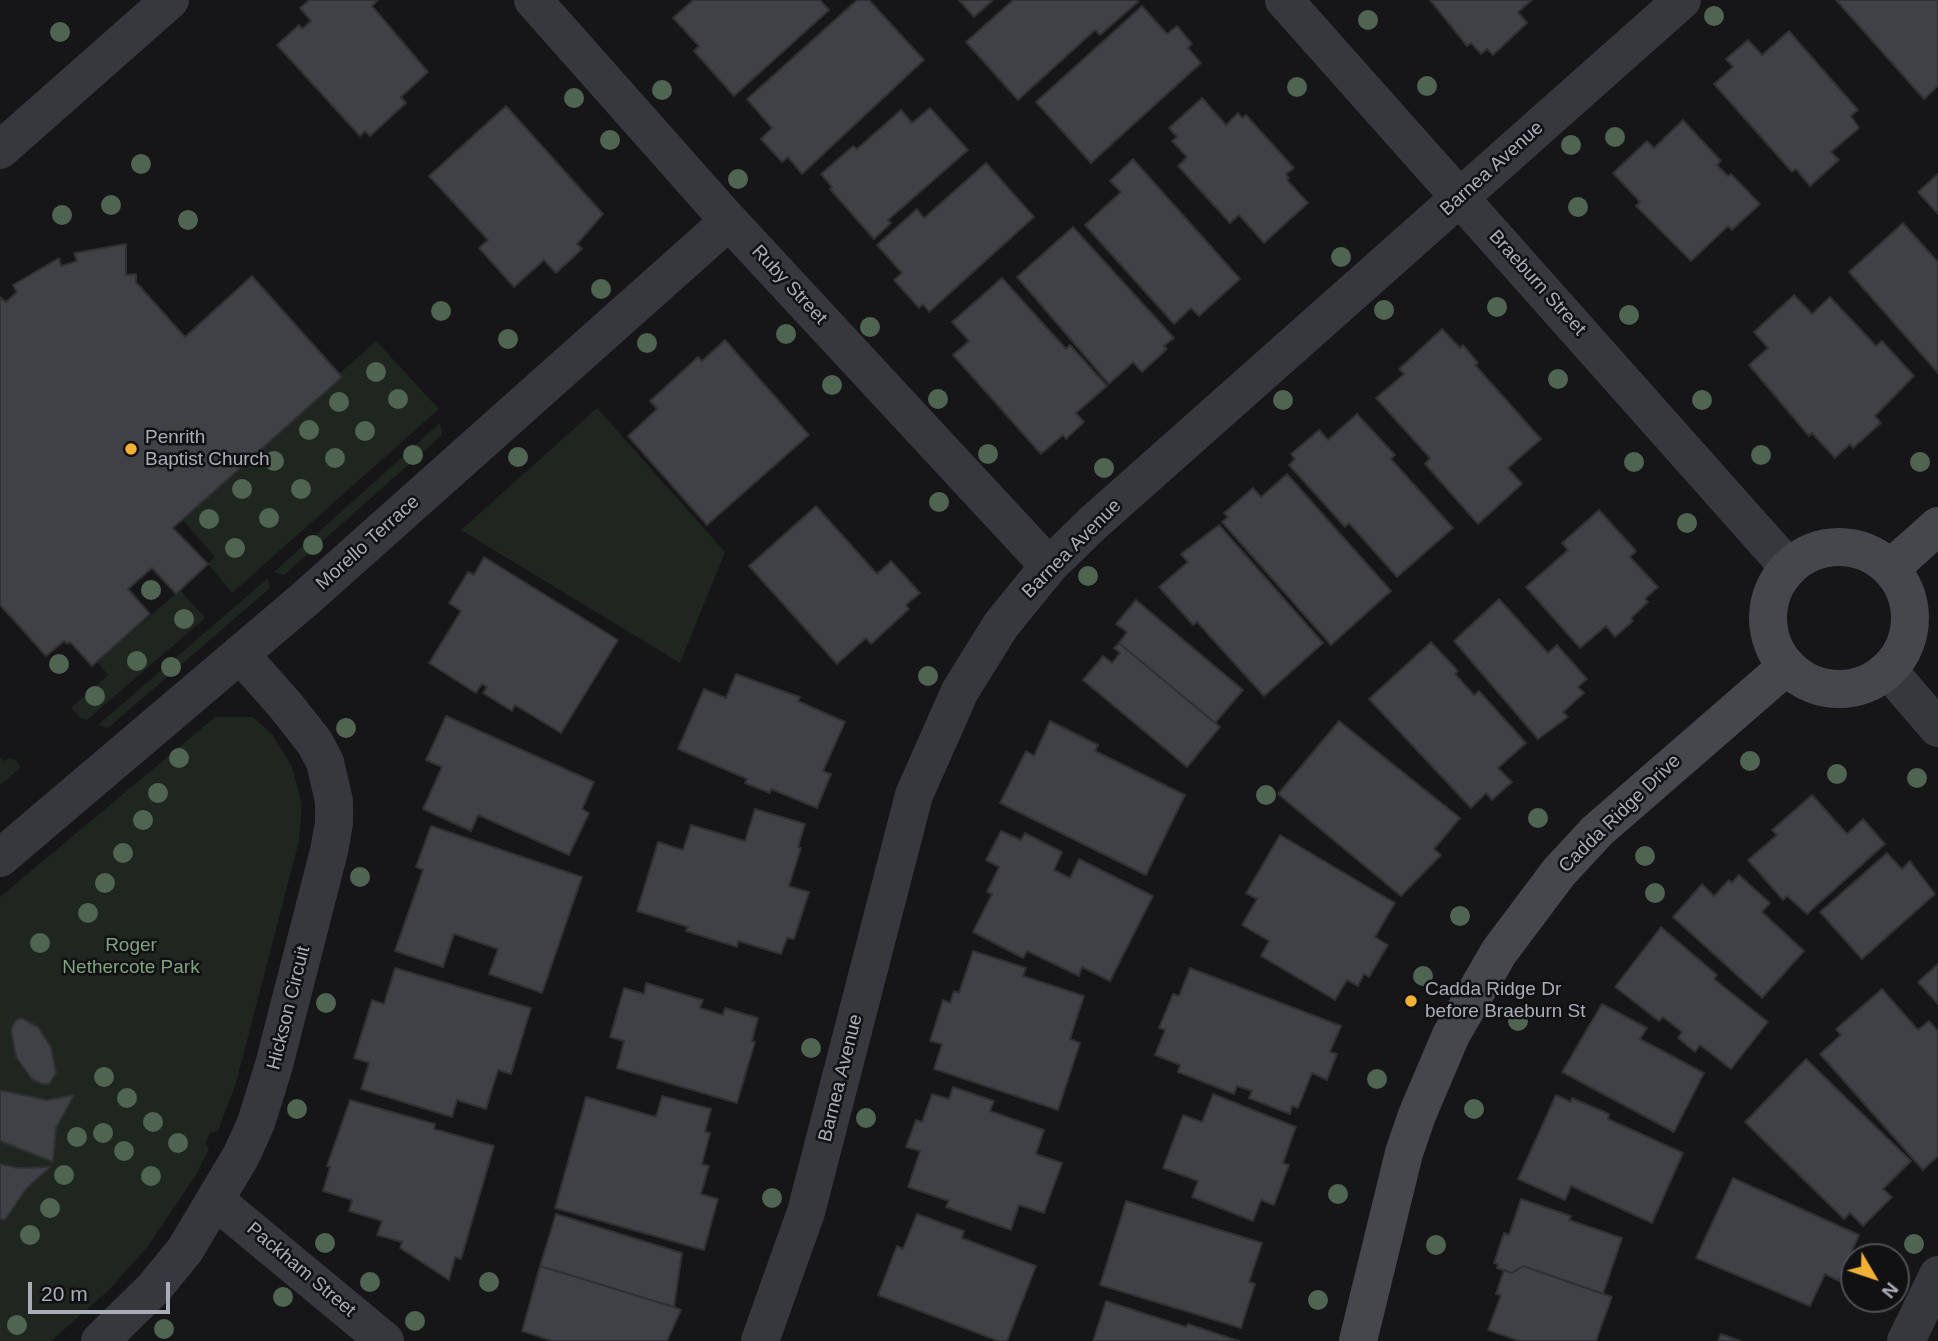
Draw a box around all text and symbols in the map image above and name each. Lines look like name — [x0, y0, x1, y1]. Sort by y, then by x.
street label: Barnea Avenue — [1436, 117, 1548, 221]
street label: Braeburn Street — [1484, 226, 1590, 340]
street label: Ruby Street — [746, 241, 832, 329]
place label: Penrith Baptist Church — [145, 427, 270, 471]
marker: Penrith Baptist Church — [123, 441, 139, 457]
street label: Morello Terrace — [312, 491, 424, 595]
street label: Barnea Avenue — [1018, 495, 1126, 603]
street label: Cadda Ridge Drive — [1554, 750, 1686, 878]
park label: Roger Nethercote Park — [62, 935, 200, 979]
street label: Hickson Circuit — [263, 944, 315, 1072]
place label: Cadda Ridge Dr before Braeburn St — [1425, 979, 1586, 1023]
marker: Cadda Ridge Dr before Braeburn St — [1403, 993, 1419, 1009]
street label: Barnea Avenue — [814, 1012, 868, 1144]
street label: Packham Street — [242, 1218, 360, 1322]
north arrow — [1840, 1243, 1910, 1313]
scale bar — [32, 1268, 173, 1312]
text: N — [1878, 1278, 1903, 1302]
text: 20 m — [41, 1282, 88, 1305]

